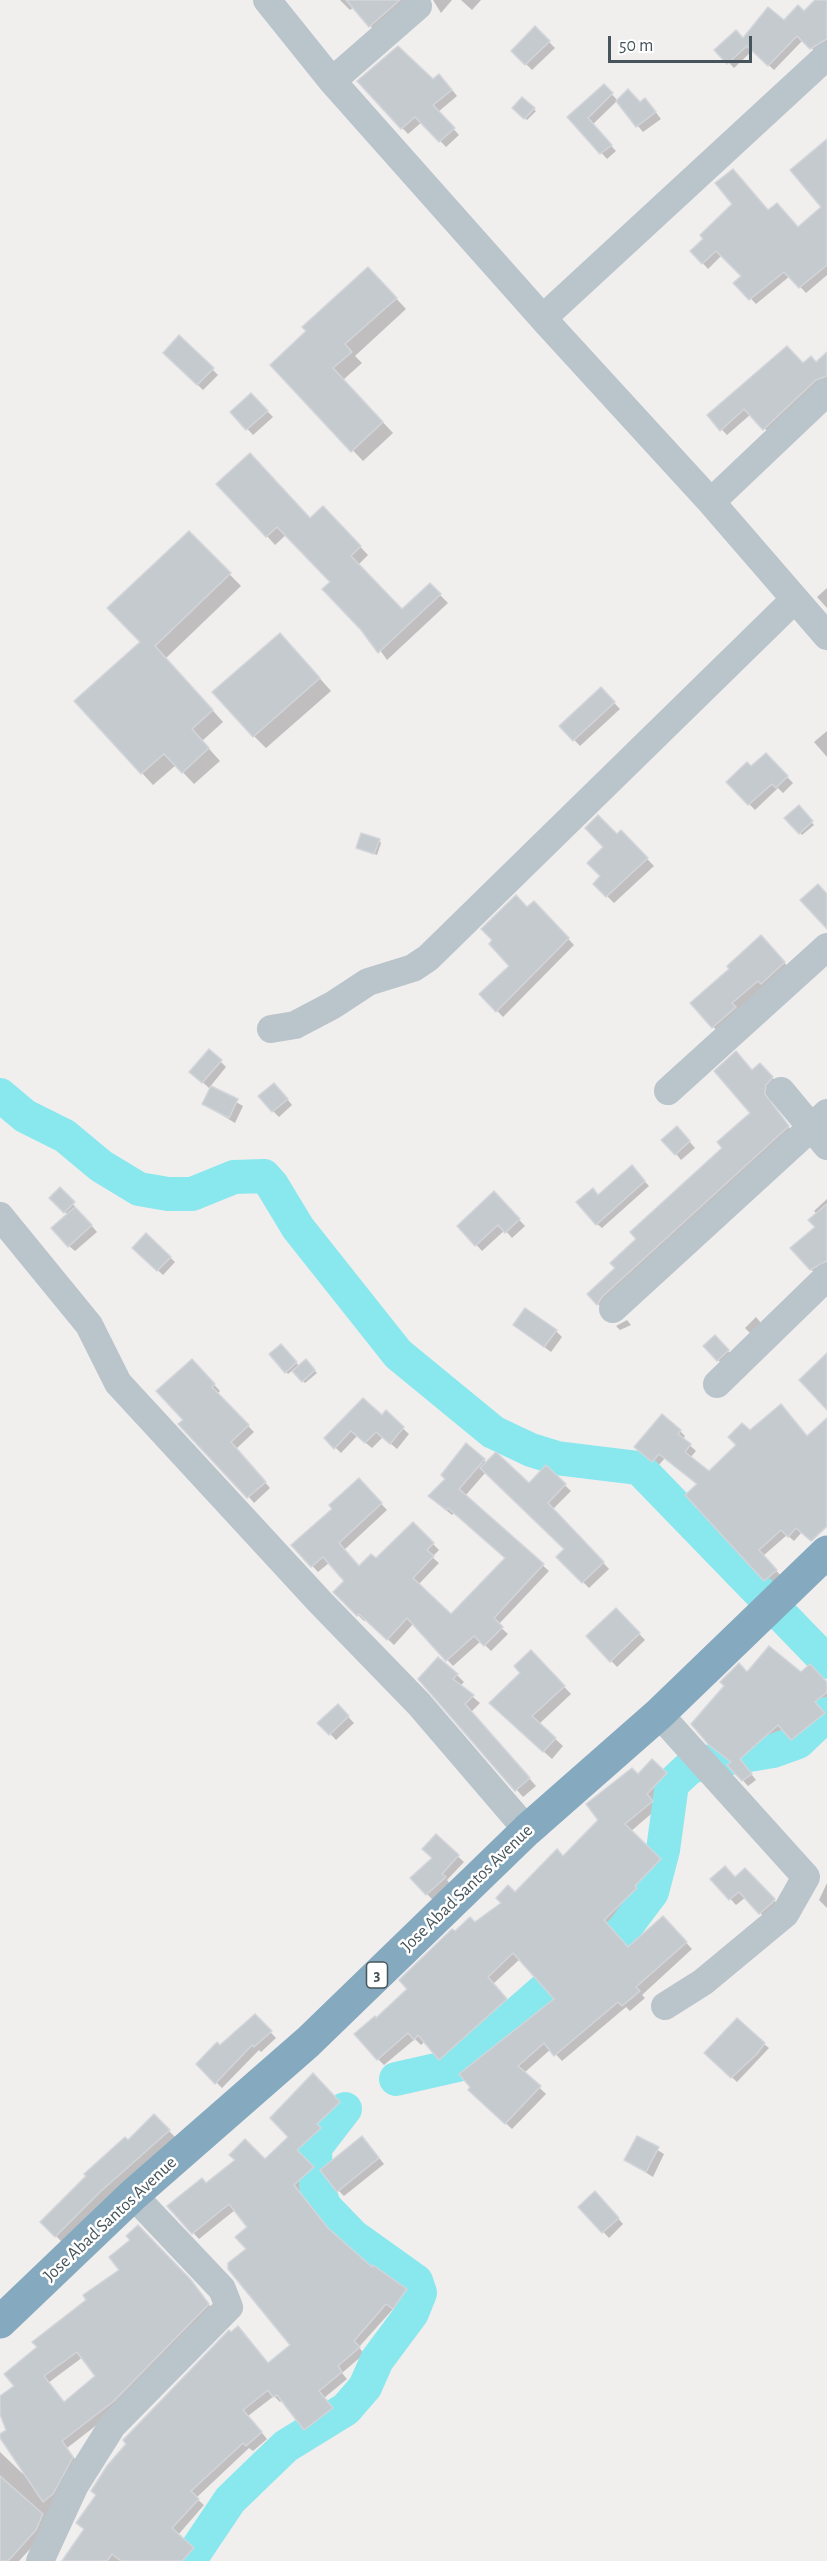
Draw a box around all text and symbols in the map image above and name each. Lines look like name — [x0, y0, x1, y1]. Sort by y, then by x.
scale bar — [611, 24, 755, 62]
text: 50 m — [619, 37, 653, 55]
street label: Jose Abad Santos Avenue — [397, 1820, 537, 1956]
road number: 3 — [366, 1962, 388, 1988]
street label: Jose Abad Santos Avenue — [39, 2152, 181, 2286]

